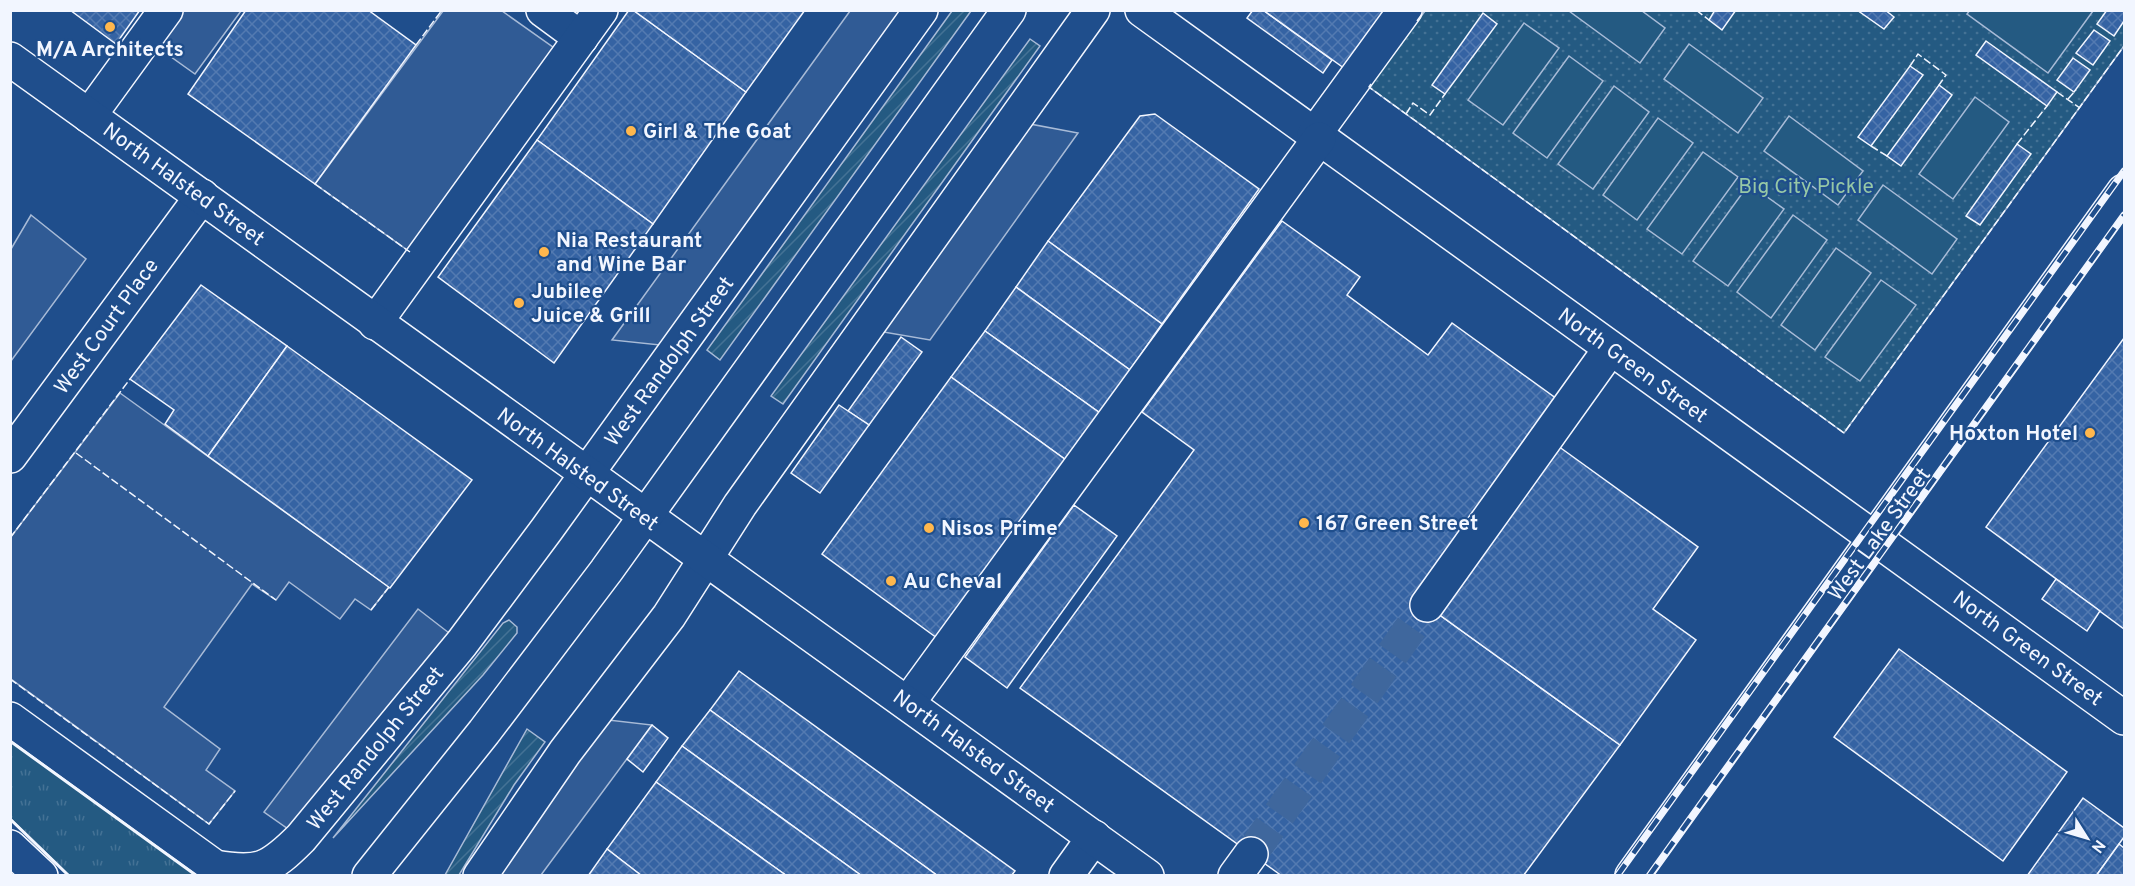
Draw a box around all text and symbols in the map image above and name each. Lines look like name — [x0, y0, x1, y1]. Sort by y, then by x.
marker: M/A Architects — [103, 20, 117, 34]
place label: M/A Architects — [36, 37, 184, 64]
street label: North Halsted Street — [97, 117, 269, 253]
place label: Girl & The Goat — [643, 119, 792, 146]
marker: Girl & The Goat — [624, 124, 638, 138]
park label: Big City Pickle — [1738, 174, 1874, 201]
place label: Nia Restaurant and Wine Bar — [556, 228, 702, 279]
marker: Nia Restaurant and Wine Bar — [537, 245, 551, 259]
street label: West Court Place — [49, 254, 166, 400]
street label: West Randolph Street — [599, 272, 741, 452]
place label: Jubilee Juice & Grill — [531, 279, 651, 330]
marker: Jubilee Juice & Grill — [512, 296, 526, 310]
street label: North Green Street — [1552, 303, 1713, 430]
street label: North Halsted Street — [491, 402, 663, 538]
place label: Hoxton Hotel — [1949, 421, 2078, 448]
marker: Hoxton Hotel — [2083, 426, 2097, 440]
street label: West Lake Street — [1823, 463, 1938, 607]
place label: 167 Green Street — [1316, 511, 1478, 538]
place label: Nisos Prime — [941, 516, 1058, 543]
marker: 167 Green Street — [1297, 516, 1311, 530]
marker: Nisos Prime — [922, 521, 936, 535]
place label: Au Cheval — [903, 569, 1002, 596]
marker: Au Cheval — [884, 574, 898, 588]
street label: North Green Street — [1947, 586, 2108, 713]
street label: West Randolph Street — [302, 661, 451, 837]
street label: North Halsted Street — [887, 684, 1059, 820]
north arrow — [2057, 808, 2117, 868]
text: N — [2086, 835, 2109, 856]

